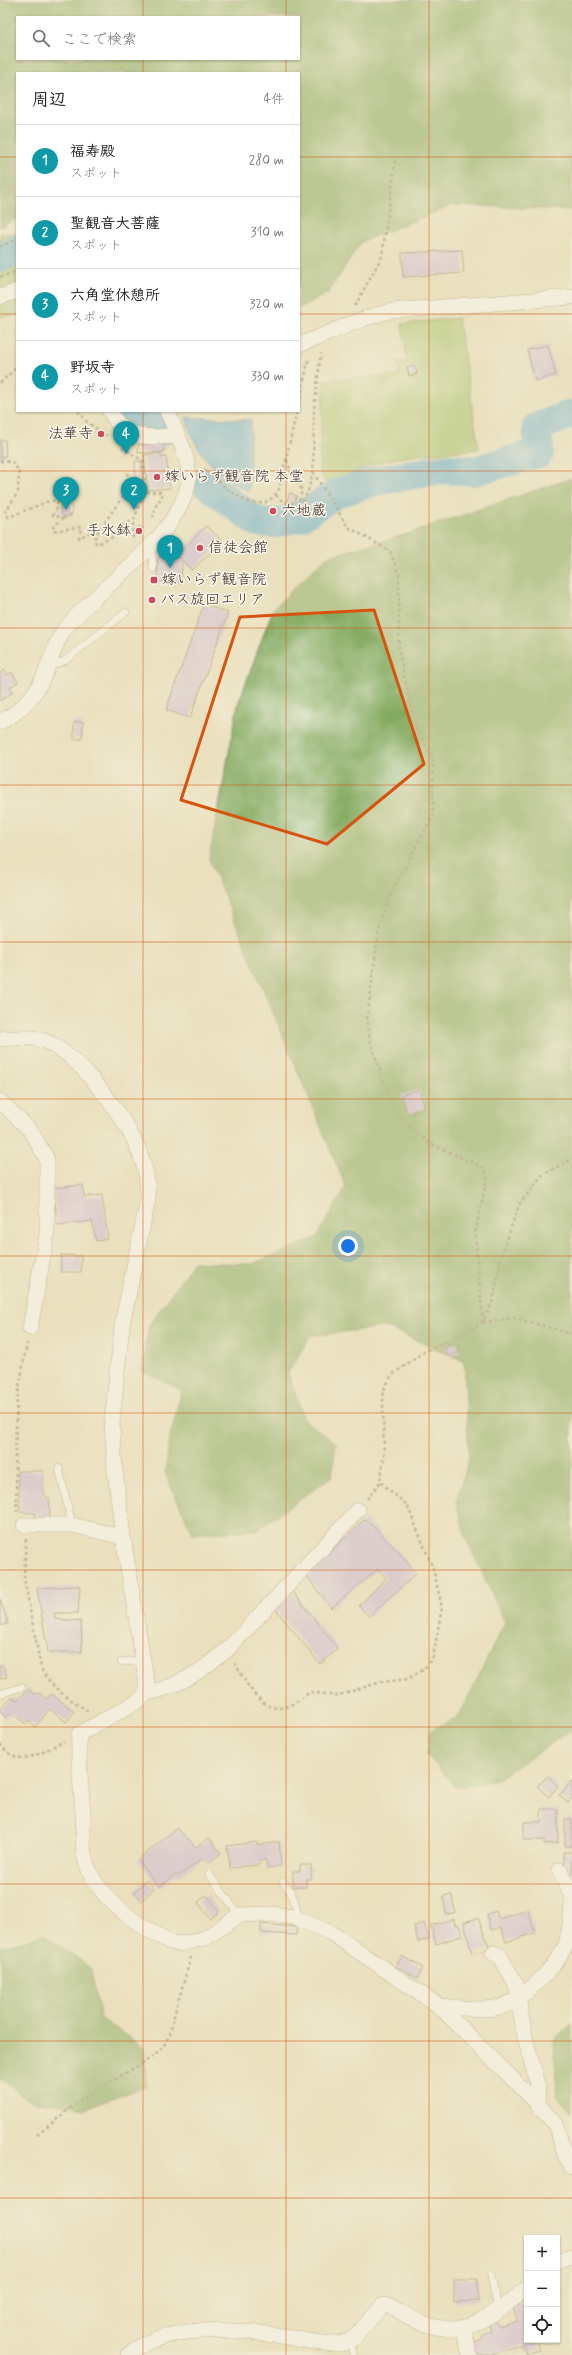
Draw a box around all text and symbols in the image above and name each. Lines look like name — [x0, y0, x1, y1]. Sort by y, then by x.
search box — [16, 16, 300, 60]
icon: search — [30, 27, 52, 49]
text: ここで検索 — [62, 30, 137, 50]
text: 周辺 — [32, 89, 66, 111]
text: 4件 — [263, 91, 284, 108]
text: 福寿殿 — [70, 142, 115, 162]
text: 1 — [42, 152, 48, 169]
text: 280 m — [249, 152, 284, 169]
text: スポット — [70, 165, 122, 182]
text: 聖観音大菩薩 — [70, 214, 160, 234]
text: 2 — [42, 224, 48, 241]
text: 310 m — [251, 224, 284, 241]
text: スポット — [70, 237, 122, 254]
text: 六角堂休憩所 — [70, 286, 160, 306]
text: 3 — [42, 296, 48, 313]
text: 320 m — [250, 296, 284, 313]
text: スポット — [70, 309, 122, 326]
text: 野坂寺 — [70, 358, 115, 378]
text: 4 — [41, 368, 49, 385]
text: 330 m — [251, 368, 284, 385]
text: スポット — [70, 381, 122, 398]
pin: 4 — [113, 421, 139, 454]
place label: 法華寺 — [48, 424, 93, 444]
marker: 法華寺 — [96, 429, 106, 439]
place label: 嫁いらず観音院 本堂 — [165, 467, 303, 487]
marker: 嫁いらず観音院 本堂 — [152, 472, 162, 482]
pin: 3 — [53, 477, 79, 510]
pin: 2 — [121, 477, 147, 510]
place label: 六地蔵 — [281, 501, 326, 521]
marker: 六地蔵 — [268, 506, 278, 516]
place label: 手水鉢 — [86, 521, 131, 541]
marker: 手水鉢 — [134, 526, 144, 536]
pin: 1 — [157, 535, 183, 568]
place label: 信徒会館 — [208, 538, 268, 558]
marker: 信徒会館 — [195, 543, 205, 553]
place label: 嫁いらず観音院 — [162, 570, 266, 590]
marker: 嫁いらず観音院 — [149, 575, 159, 585]
place label: バス旋回エリア — [160, 590, 265, 610]
marker: バス旋回エリア — [147, 595, 157, 605]
your location — [338, 1236, 358, 1256]
map controls — [524, 2235, 560, 2343]
button: + — [524, 2235, 560, 2271]
button: − — [524, 2271, 560, 2307]
button: locate — [524, 2307, 560, 2343]

